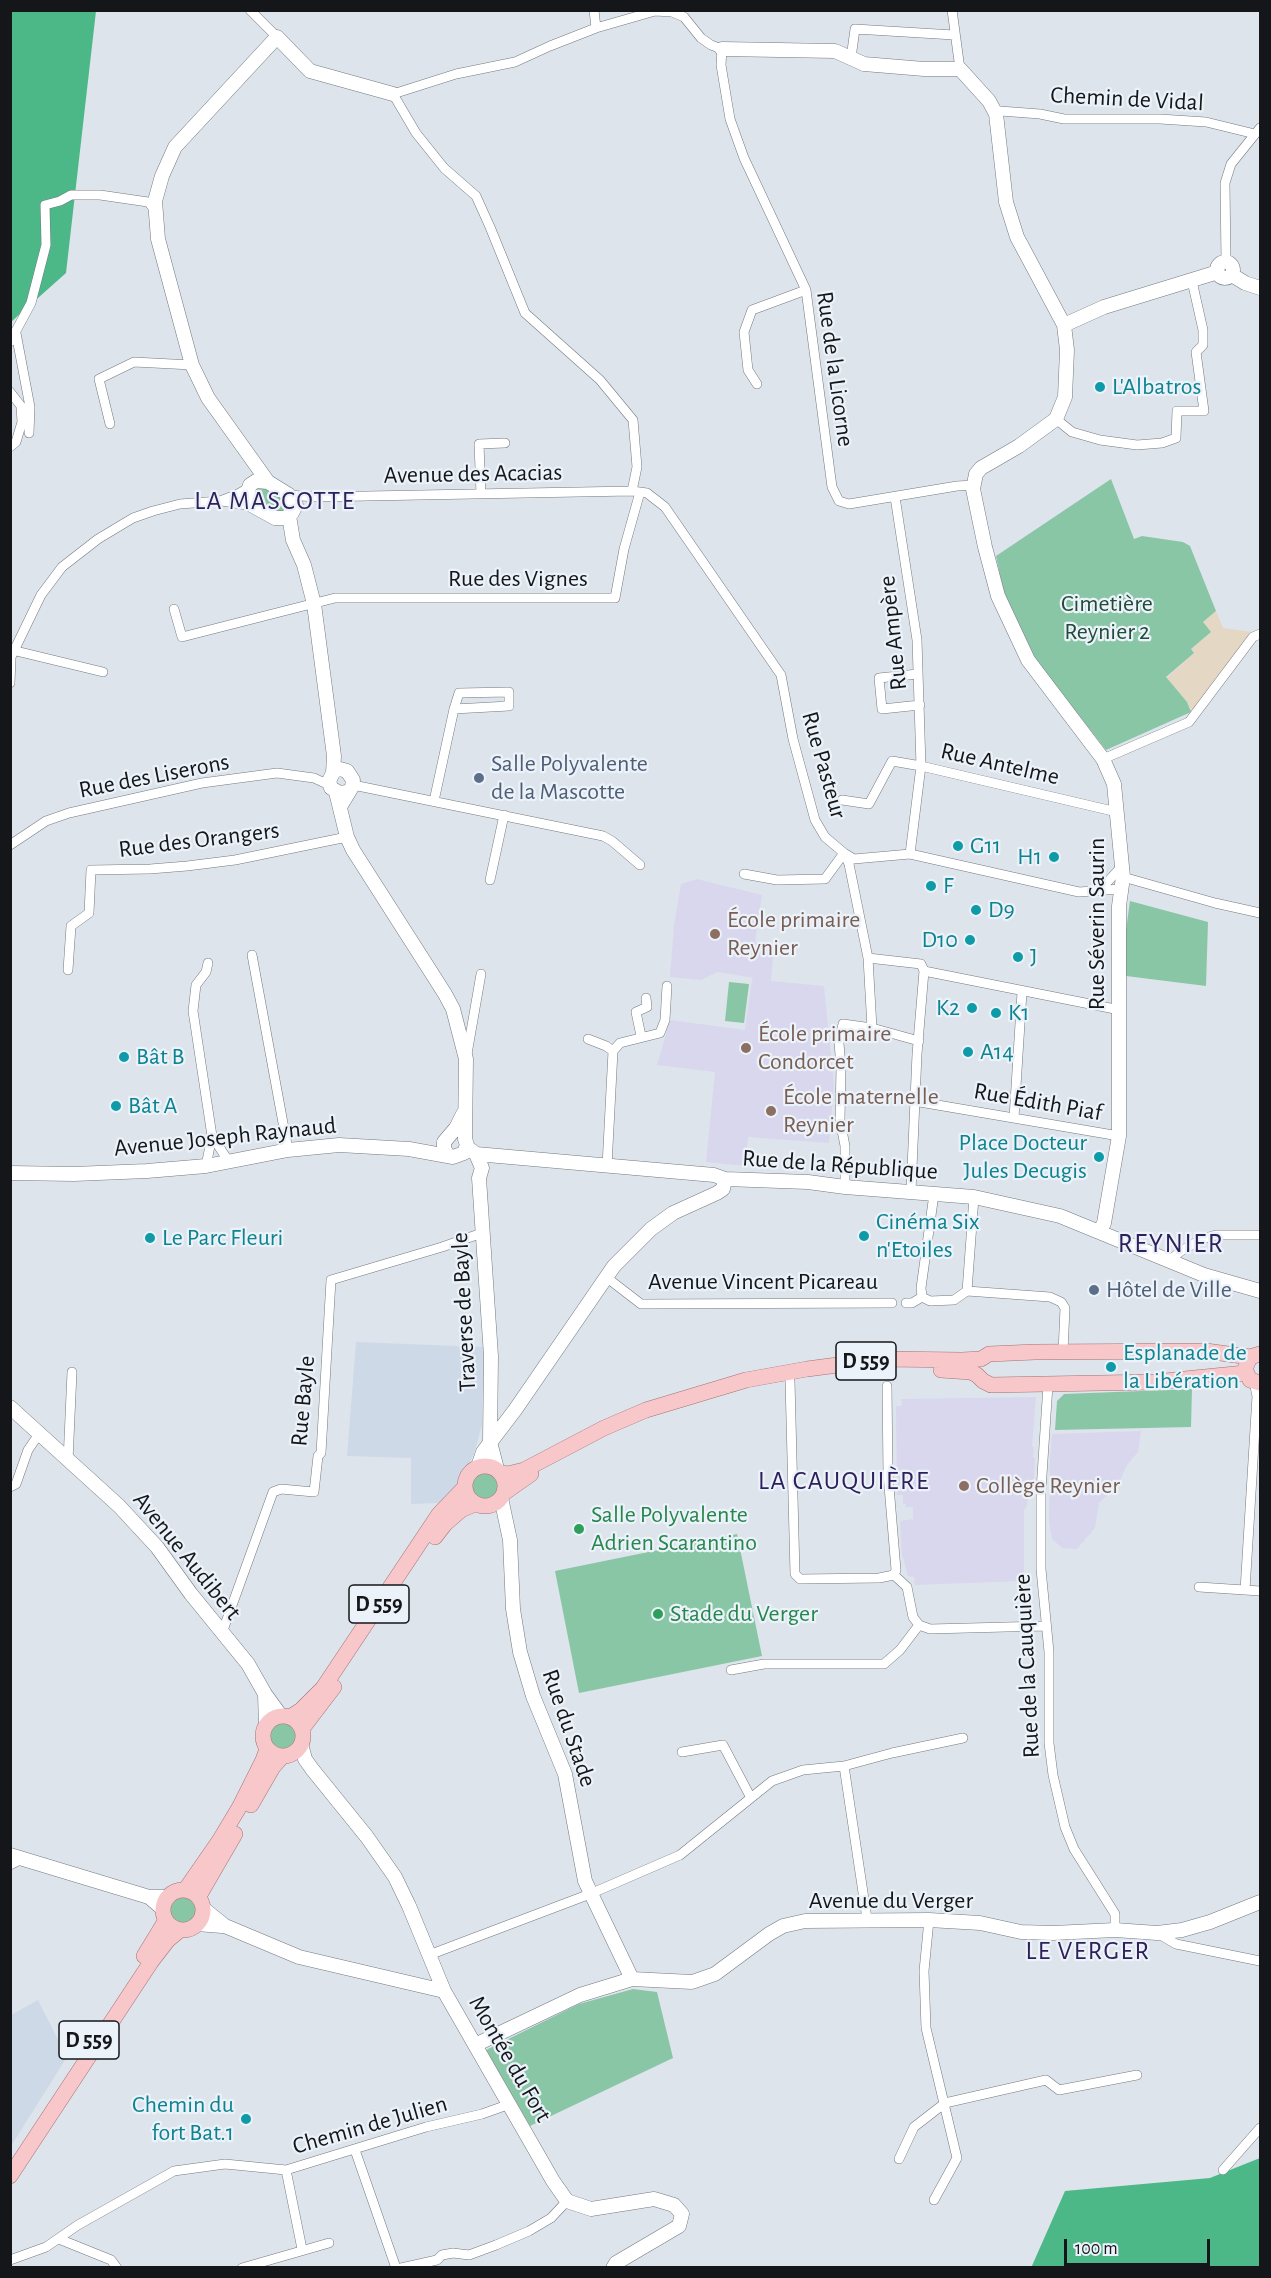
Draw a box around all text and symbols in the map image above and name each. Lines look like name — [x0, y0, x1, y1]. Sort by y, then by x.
street label: Chemin de Vidal — [1050, 81, 1204, 117]
street label: Rue de la Licorne — [810, 290, 860, 448]
place label: L'Albatros — [1112, 373, 1201, 401]
marker: L'Albatros — [1093, 380, 1107, 394]
street label: Avenue des Acacias — [383, 458, 563, 490]
district label: LA MASCOTTE — [194, 485, 356, 517]
street label: Rue des Vignes — [448, 565, 588, 593]
street label: Rue Ampère — [873, 574, 913, 692]
park label: Cimetière Reynier 2 — [1061, 590, 1153, 646]
street label: Rue Pasteur — [795, 708, 853, 822]
street label: Rue Antelme — [938, 736, 1062, 792]
street label: Rue des Liserons — [76, 747, 232, 805]
place label: Salle Polyvalente de la Mascotte — [491, 750, 648, 806]
marker: Salle Polyvalente de la Mascotte — [472, 771, 486, 785]
street label: Rue des Orangers — [117, 816, 281, 864]
place label: G11 — [970, 832, 1001, 860]
street label: Rue Séverin Saurin — [1083, 838, 1111, 1010]
marker: G11 — [951, 839, 965, 853]
place label: H1 — [1017, 843, 1042, 871]
marker: H1 — [1047, 850, 1061, 864]
place label: F — [943, 872, 953, 900]
marker: F — [924, 879, 938, 893]
place label: D9 — [988, 896, 1015, 924]
marker: D9 — [969, 903, 983, 917]
place label: École primaire Reynier — [727, 906, 860, 962]
place label: D10 — [922, 926, 958, 954]
marker: École primaire Reynier — [708, 927, 722, 941]
marker: D10 — [963, 933, 977, 947]
place label: J — [1030, 943, 1037, 971]
marker: J — [1011, 950, 1025, 964]
place label: K2 — [936, 994, 960, 1022]
place label: K1 — [1008, 999, 1029, 1027]
marker: K2 — [965, 1001, 979, 1015]
marker: K1 — [989, 1006, 1003, 1020]
place label: École primaire Condorcet — [758, 1020, 891, 1076]
place label: A14 — [980, 1038, 1014, 1066]
marker: École primaire Condorcet — [739, 1041, 753, 1055]
place label: Bât B — [136, 1043, 184, 1071]
marker: A14 — [961, 1045, 975, 1059]
marker: Bât B — [117, 1050, 131, 1064]
street label: Rue Édith Piaf — [972, 1077, 1104, 1127]
place label: École maternelle Reynier — [783, 1083, 939, 1139]
place label: Bât A — [128, 1092, 177, 1120]
marker: Bât A — [109, 1099, 123, 1113]
marker: École maternelle Reynier — [764, 1104, 778, 1118]
street label: Avenue Joseph Raynaud — [112, 1111, 338, 1163]
place label: Place Docteur Jules Decugis — [959, 1129, 1087, 1185]
street label: Rue de la République — [741, 1144, 939, 1186]
marker: Place Docteur Jules Decugis — [1092, 1150, 1106, 1164]
place label: Cinéma Six n'Etoiles — [876, 1208, 980, 1264]
place label: Le Parc Fleuri — [162, 1224, 283, 1252]
district label: REYNIER — [1118, 1228, 1224, 1260]
marker: Cinéma Six n'Etoiles — [857, 1229, 871, 1243]
marker: Le Parc Fleuri — [143, 1231, 157, 1245]
street label: Traverse de Bayle — [445, 1232, 483, 1392]
street label: Avenue Vincent Picareau — [648, 1268, 878, 1296]
place label: Hôtel de Ville — [1106, 1276, 1232, 1304]
marker: Hôtel de Ville — [1087, 1283, 1101, 1297]
place label: Esplanade de la Libération — [1123, 1339, 1247, 1395]
road number: D 559 — [836, 1342, 896, 1380]
street label: Rue Bayle — [285, 1354, 321, 1448]
marker: Esplanade de la Libération — [1104, 1360, 1118, 1374]
district label: LA CAUQUIÈRE — [758, 1465, 930, 1497]
place label: Collège Reynier — [976, 1472, 1120, 1500]
marker: Collège Reynier — [957, 1479, 971, 1493]
street label: Avenue Audibert — [127, 1486, 247, 1626]
place label: Salle Polyvalente Adrien Scarantino — [591, 1501, 757, 1557]
marker: Salle Polyvalente Adrien Scarantino — [572, 1522, 586, 1536]
street label: Rue de la Cauquière — [1008, 1573, 1046, 1759]
road number: D 559 — [349, 1585, 409, 1623]
place label: Stade du Verger — [670, 1600, 818, 1628]
marker: Stade du Verger — [651, 1607, 665, 1621]
street label: Rue du Stade — [535, 1666, 603, 1790]
street label: Avenue du Verger — [809, 1887, 973, 1915]
district label: LE VERGER — [1025, 1935, 1151, 1967]
street label: Montée du Fort — [462, 1991, 558, 2127]
road number: D 559 — [59, 2021, 119, 2059]
street label: Chemin de Julien — [289, 2089, 451, 2161]
place label: Chemin du fort Bat.1 — [132, 2091, 234, 2147]
marker: Chemin du fort Bat.1 — [239, 2112, 253, 2126]
scale bar — [1067, 2227, 1212, 2265]
text: 100 m — [1075, 2240, 1118, 2258]

